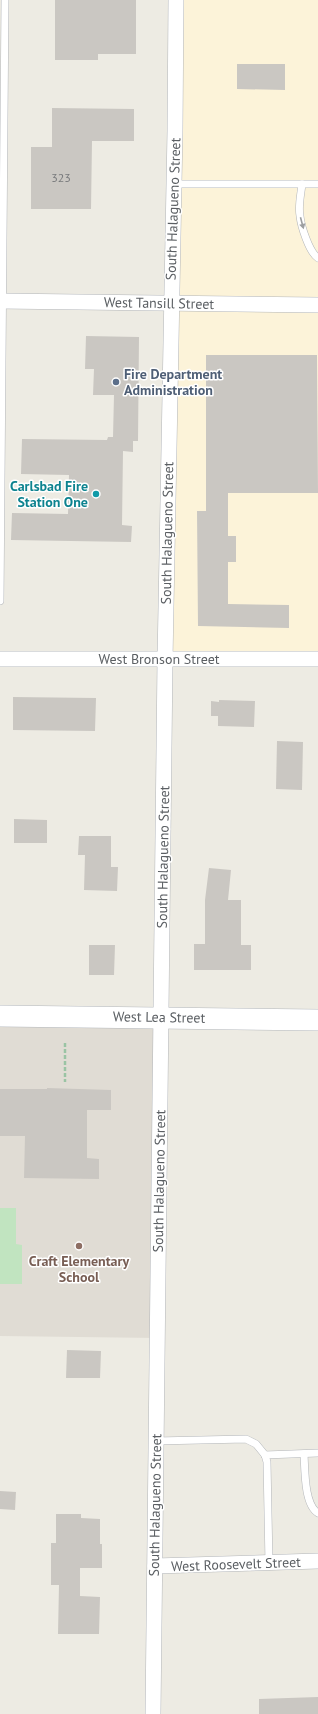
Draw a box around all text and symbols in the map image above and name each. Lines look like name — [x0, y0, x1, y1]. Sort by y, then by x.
street label: South Halagueno Street — [162, 137, 184, 281]
house number: 323 — [51, 170, 71, 185]
one-way arrow — [299, 217, 305, 229]
street label: West Tansill Street — [104, 293, 215, 313]
place label: Fire Department Administration — [124, 365, 222, 399]
marker: Fire Department Administration — [111, 377, 121, 387]
street label: South Halagueno Street — [157, 461, 177, 605]
place label: Carlsbad Fire Station One — [10, 477, 88, 511]
marker: Carlsbad Fire Station One — [91, 489, 101, 499]
street label: West Bronson Street — [98, 650, 220, 668]
street label: South Halagueno Street — [153, 785, 173, 929]
street label: West Lea Street — [113, 1007, 206, 1027]
street label: South Halagueno Street — [149, 1109, 169, 1253]
marker: Craft Elementary School — [74, 1241, 84, 1251]
place label: Craft Elementary School — [29, 1252, 129, 1286]
street label: South Halagueno Street — [145, 1433, 165, 1577]
street label: West Roosevelt Street — [171, 1553, 301, 1575]

